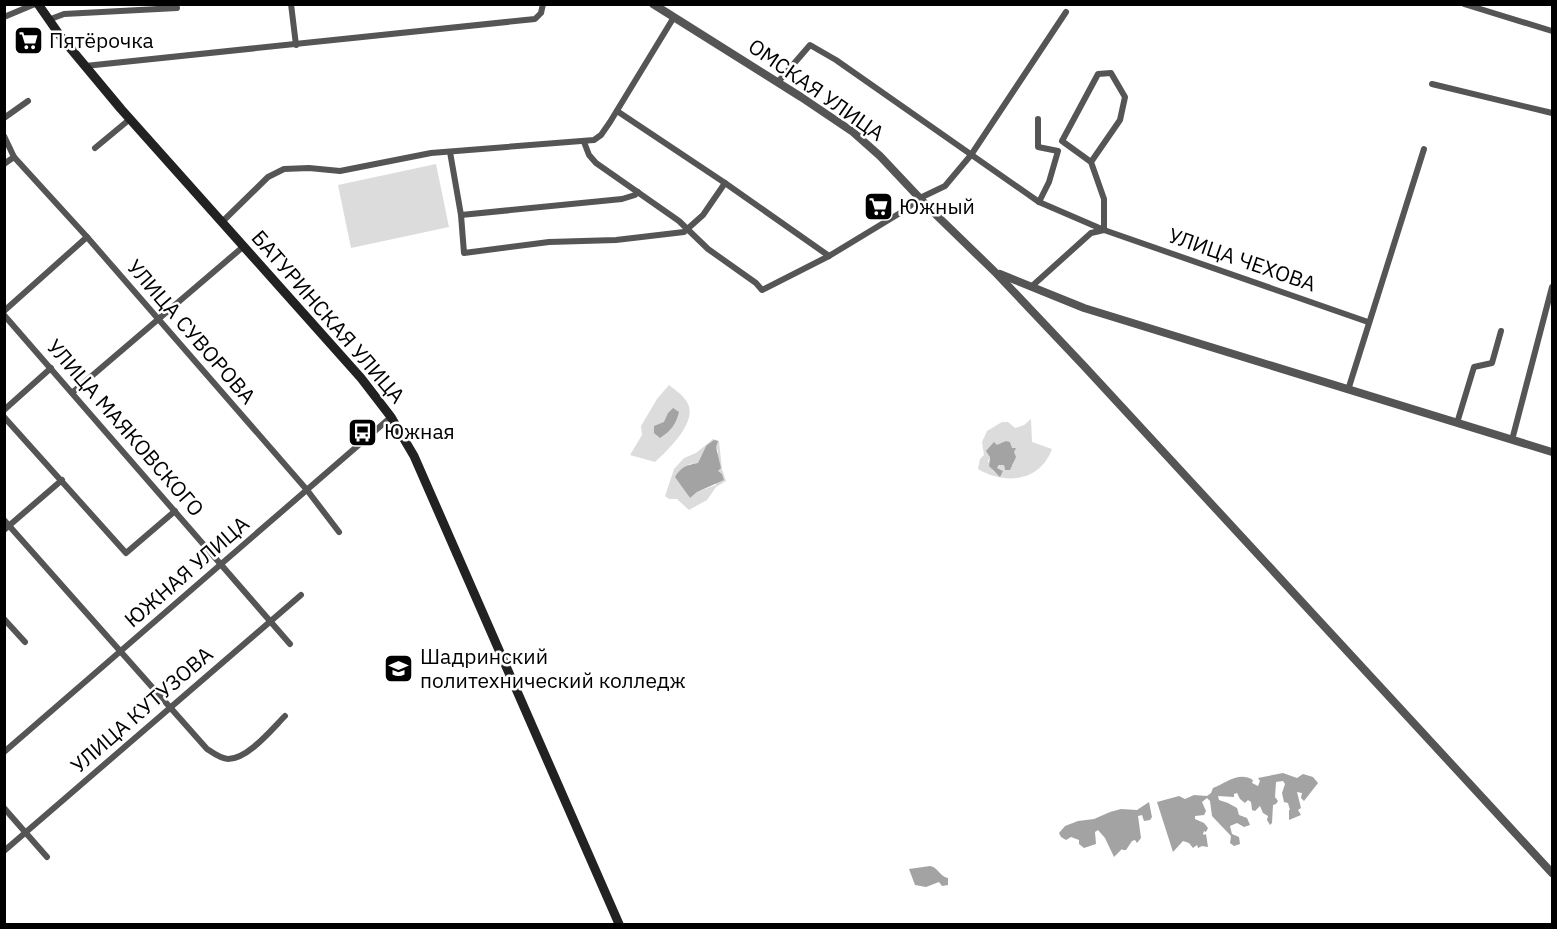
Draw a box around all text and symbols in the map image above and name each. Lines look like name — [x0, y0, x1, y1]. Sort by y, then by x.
supermarket icon: Пятёрочка — [12, 25, 44, 57]
place label: Пятёрочка — [49, 26, 154, 54]
street label: ОМСКАЯ УЛИЦА — [743, 32, 890, 147]
supermarket icon: Южный — [862, 191, 894, 223]
place label: Южный — [899, 192, 975, 220]
street label: УЛИЦА ЧЕХОВА — [1165, 221, 1320, 297]
street label: БАТУРИНСКАЯ УЛИЦА — [246, 224, 412, 409]
street label: УЛИЦА СУВОРОВА — [121, 253, 262, 410]
street label: УЛИЦА МАЯКОВСКОГО — [41, 333, 211, 522]
bus stop icon: Южная — [347, 416, 379, 448]
place label: Южная — [384, 417, 455, 445]
street label: ЮЖНАЯ УЛИЦА — [118, 509, 255, 633]
street label: УЛИЦА КУТУЗОВА — [64, 640, 218, 779]
place label: Шадринский политехнический колледж — [420, 642, 686, 694]
school or university icon: Шадринский политехнический колледж — [383, 653, 415, 685]

